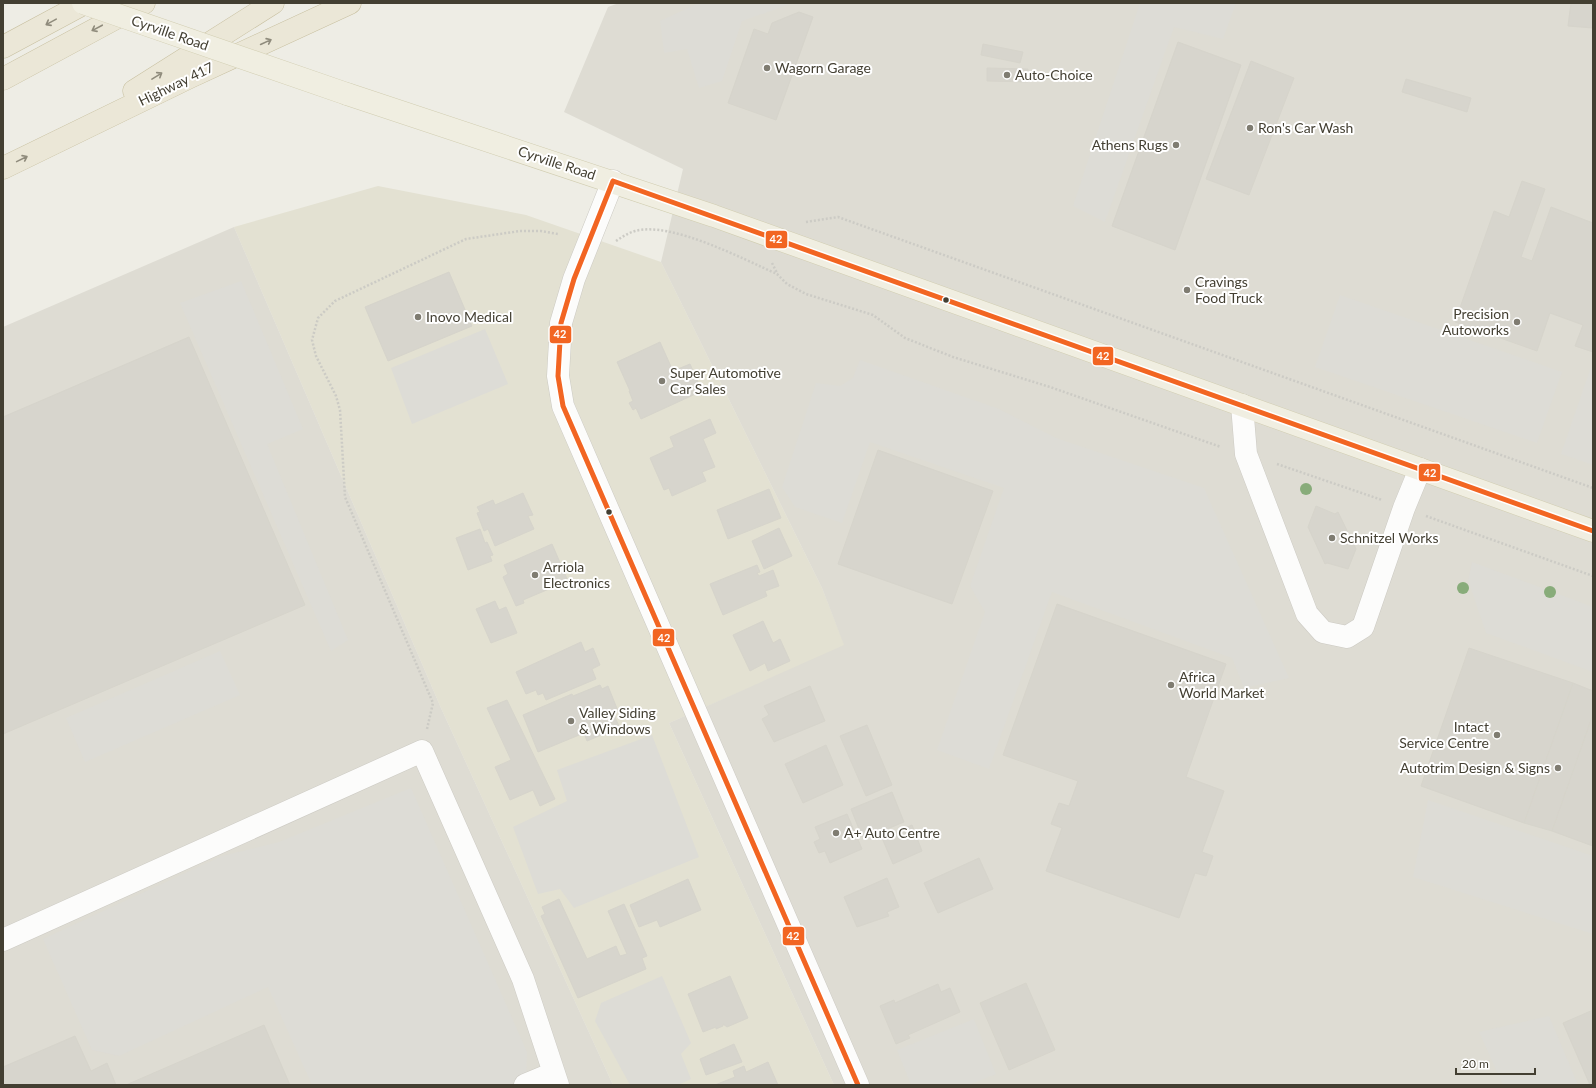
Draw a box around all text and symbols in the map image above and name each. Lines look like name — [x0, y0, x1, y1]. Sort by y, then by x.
street label: Cyrville Road — [129, 11, 211, 54]
one-way arrow — [45, 18, 57, 26]
one-way arrow — [92, 25, 104, 33]
one-way arrow — [260, 38, 272, 45]
street label: Highway 417 — [135, 58, 216, 109]
place label: Wagorn Garage — [775, 59, 871, 76]
marker: Wagorn Garage — [762, 63, 772, 73]
place label: Auto-Choice — [1015, 66, 1093, 83]
marker: Auto-Choice — [1002, 70, 1012, 80]
one-way arrow — [151, 72, 162, 80]
place label: Ron's Car Wash — [1258, 119, 1353, 136]
marker: Ron's Car Wash — [1245, 123, 1255, 133]
place label: Athens Rugs — [1092, 136, 1168, 153]
marker: Athens Rugs — [1171, 140, 1181, 150]
street label: Cyrville Road — [516, 142, 598, 183]
one-way arrow — [16, 154, 28, 162]
line badge: 42 — [765, 230, 788, 249]
text: 42 — [770, 232, 782, 245]
place label: Cravings Food Truck — [1195, 273, 1264, 306]
marker: Cravings Food Truck — [1182, 285, 1192, 295]
unlabelled marker — [941, 295, 951, 305]
place label: Precision Autoworks — [1442, 305, 1509, 338]
place label: Inovo Medical — [426, 308, 512, 325]
marker: Inovo Medical — [413, 312, 423, 322]
marker: Precision Autoworks — [1512, 317, 1522, 327]
line badge: 42 — [549, 325, 572, 344]
text: 42 — [554, 327, 566, 340]
line badge: 42 — [1092, 346, 1114, 366]
text: 42 — [1097, 349, 1109, 362]
place label: Super Automotive Car Sales — [670, 364, 781, 397]
marker: Super Automotive Car Sales — [657, 376, 667, 386]
line badge: 42 — [1418, 463, 1441, 482]
text: 42 — [1424, 466, 1436, 479]
unlabelled marker — [604, 507, 614, 517]
place label: Schnitzel Works — [1340, 529, 1438, 546]
marker: Schnitzel Works — [1327, 533, 1337, 543]
place label: Arriola Electronics — [543, 558, 610, 591]
marker: Arriola Electronics — [530, 570, 540, 580]
line badge: 42 — [652, 628, 675, 647]
text: 42 — [658, 631, 670, 644]
place label: Africa World Market — [1179, 668, 1264, 701]
marker: Africa World Market — [1166, 680, 1176, 690]
place label: Valley Siding & Windows — [579, 704, 656, 737]
marker: Valley Siding & Windows — [566, 716, 576, 726]
place label: Intact Service Centre — [1399, 718, 1489, 751]
marker: Intact Service Centre — [1492, 730, 1502, 740]
place label: Autotrim Design & Signs — [1400, 759, 1550, 776]
marker: Autotrim Design & Signs — [1553, 763, 1563, 773]
place label: A+ Auto Centre — [844, 824, 940, 841]
marker: A+ Auto Centre — [831, 828, 841, 838]
line badge: 42 — [782, 926, 805, 946]
text: 42 — [787, 929, 799, 942]
scale bar — [1456, 1050, 1535, 1076]
text: 20 m — [1462, 1056, 1489, 1071]

